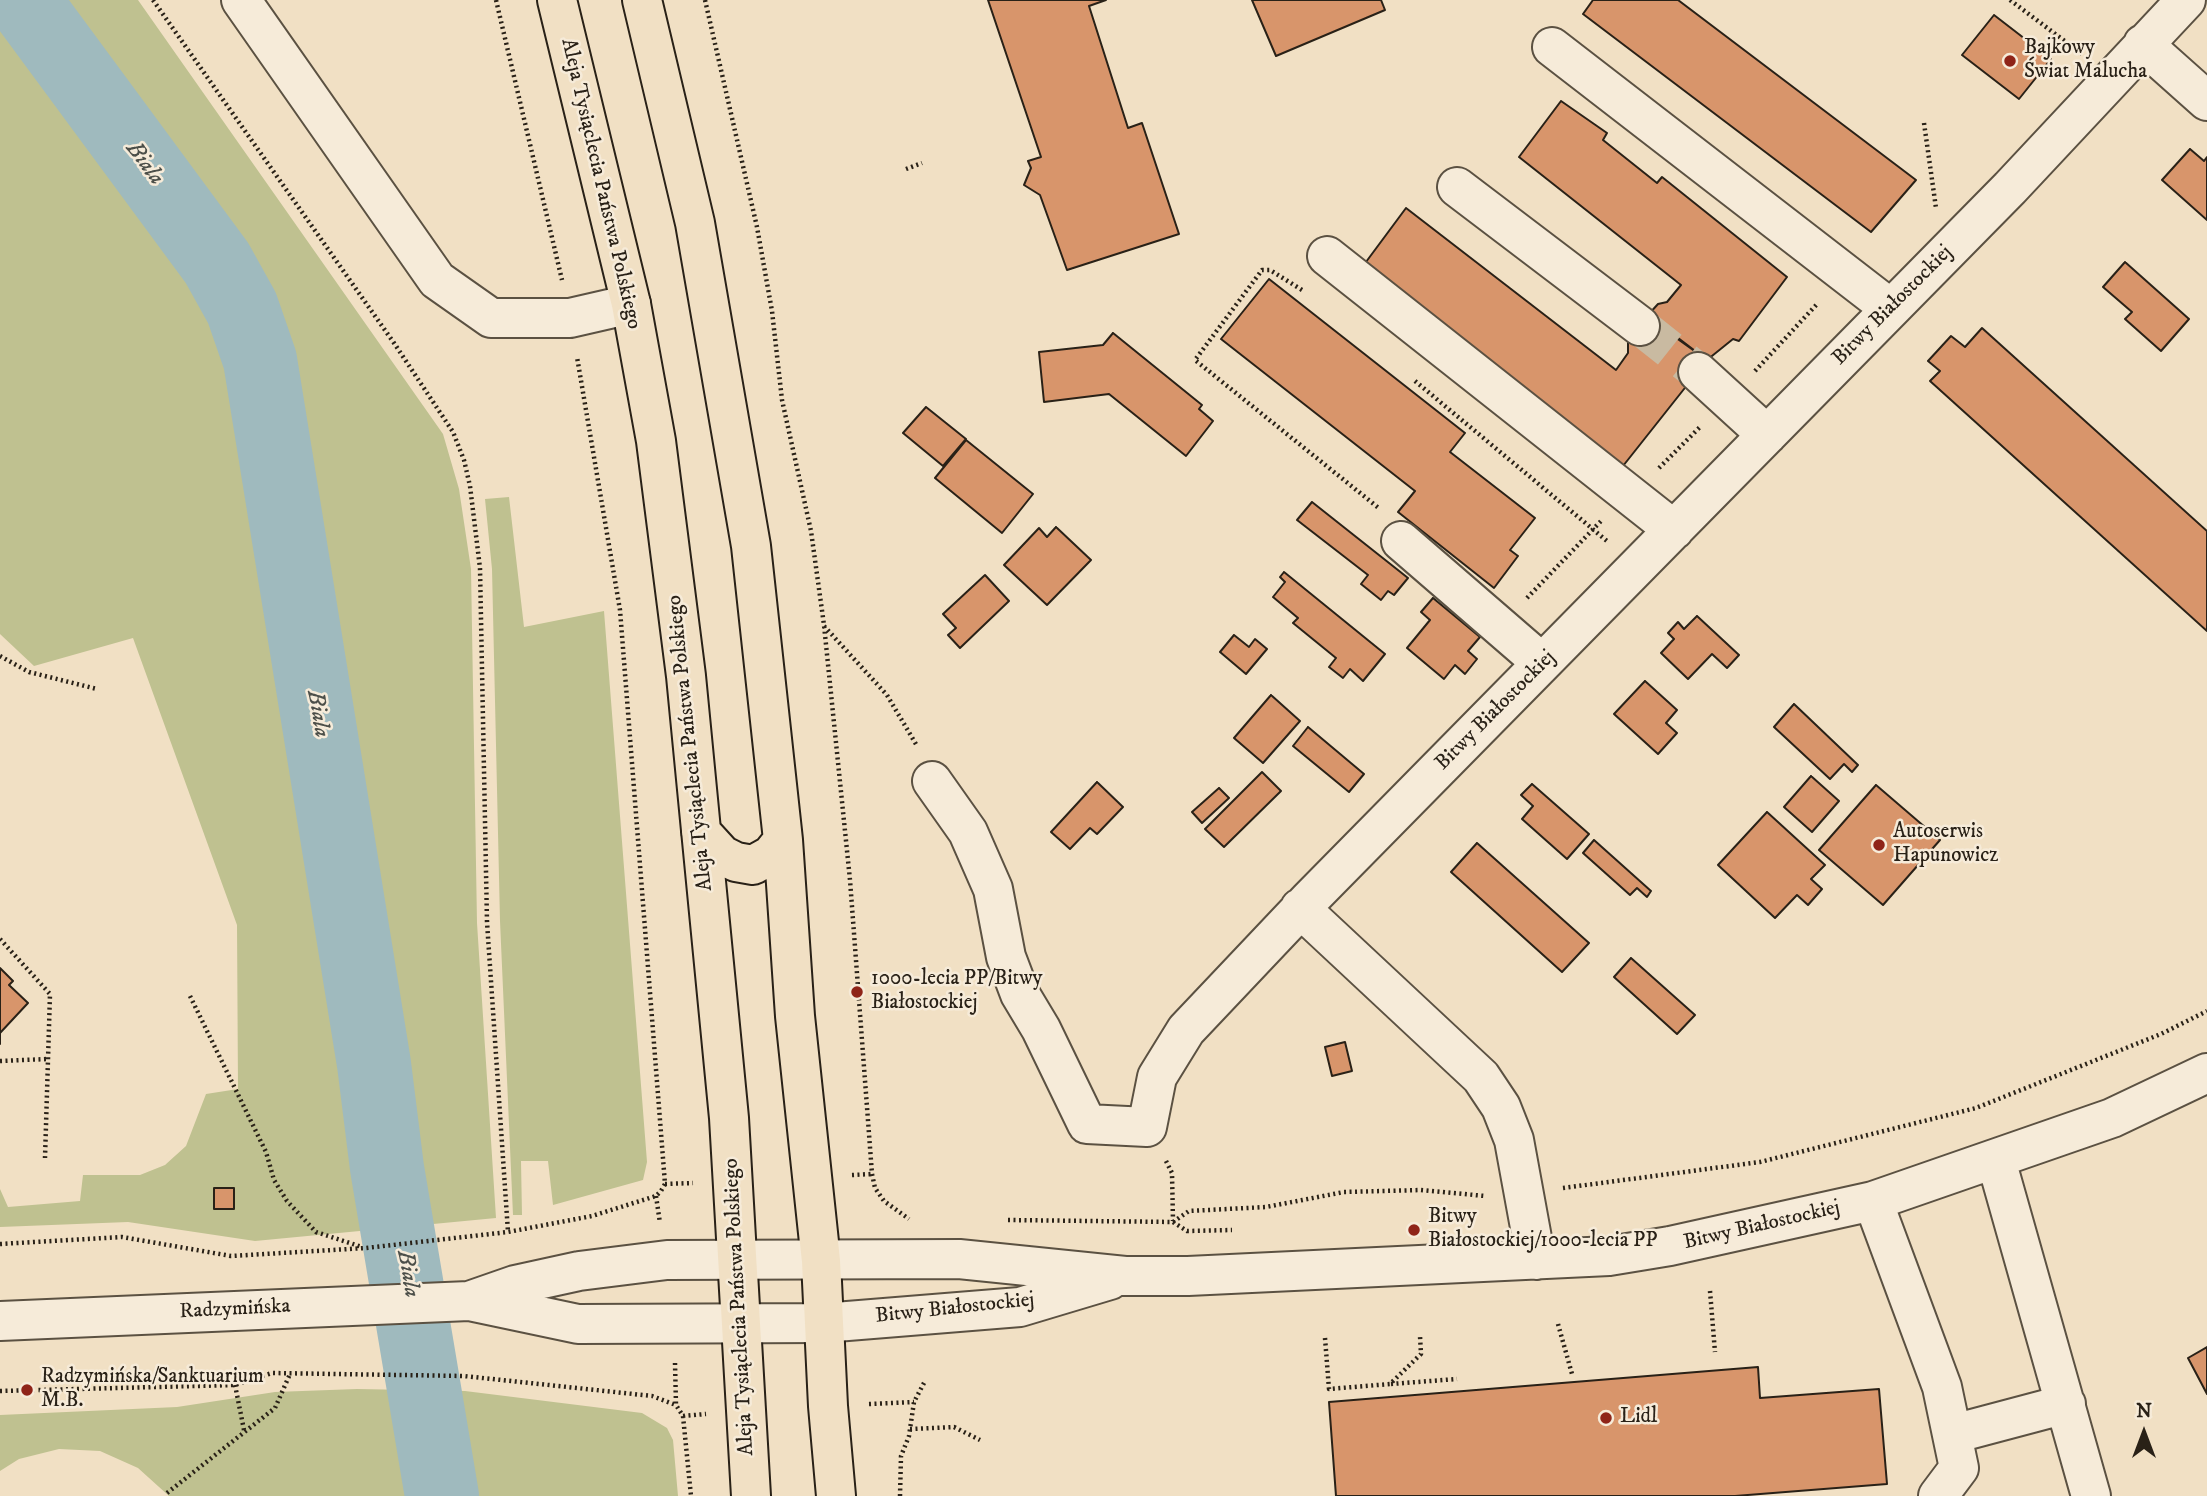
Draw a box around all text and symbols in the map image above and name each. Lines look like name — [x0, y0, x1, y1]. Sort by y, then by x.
street label: Aleja Tysiąclecia Państwa Polskiego — [554, 36, 646, 332]
place label: Bajkowy Świat Malucha — [2024, 36, 2147, 86]
marker: Bajkowy Świat Malucha — [2002, 53, 2018, 69]
water label: Biala — [119, 137, 169, 191]
street label: Bitwy Białostockiej — [1828, 241, 1958, 371]
street label: Aleja Tysiąclecia Państwa Polskiego — [663, 594, 719, 892]
street label: Bitwy Białostockiej — [1431, 646, 1561, 776]
water label: Biala — [300, 689, 334, 739]
place label: Autoserwis Hapunowicz — [1893, 820, 1998, 870]
marker: Autoserwis Hapunowicz — [1871, 837, 1887, 853]
place label: 1000-lecia PP/Bitwy Białostockiej — [871, 967, 1043, 1017]
marker: 1000-lecia PP/Bitwy Białostockiej — [849, 984, 865, 1000]
street label: Aleja Tysiąclecia Państwa Polskiego — [720, 1158, 760, 1456]
street label: Bitwy Białostockiej — [1681, 1196, 1843, 1256]
place label: Bitwy Białostockiej/1000-lecia PP — [1428, 1205, 1658, 1255]
marker: Bitwy Białostockiej/1000-lecia PP — [1406, 1222, 1422, 1238]
water label: Biala — [390, 1249, 424, 1299]
street label: Bitwy Białostockiej — [874, 1288, 1036, 1330]
street label: Radzymińska — [179, 1295, 291, 1325]
place label: Radzymińska/Sanktuarium M.B. — [41, 1365, 264, 1415]
marker: Radzymińska/Sanktuarium M.B. — [19, 1382, 35, 1398]
north arrow — [2109, 1398, 2179, 1468]
text: N — [2136, 1400, 2152, 1423]
place label: Lidl — [1620, 1405, 1657, 1431]
marker: Lidl — [1598, 1410, 1614, 1426]

